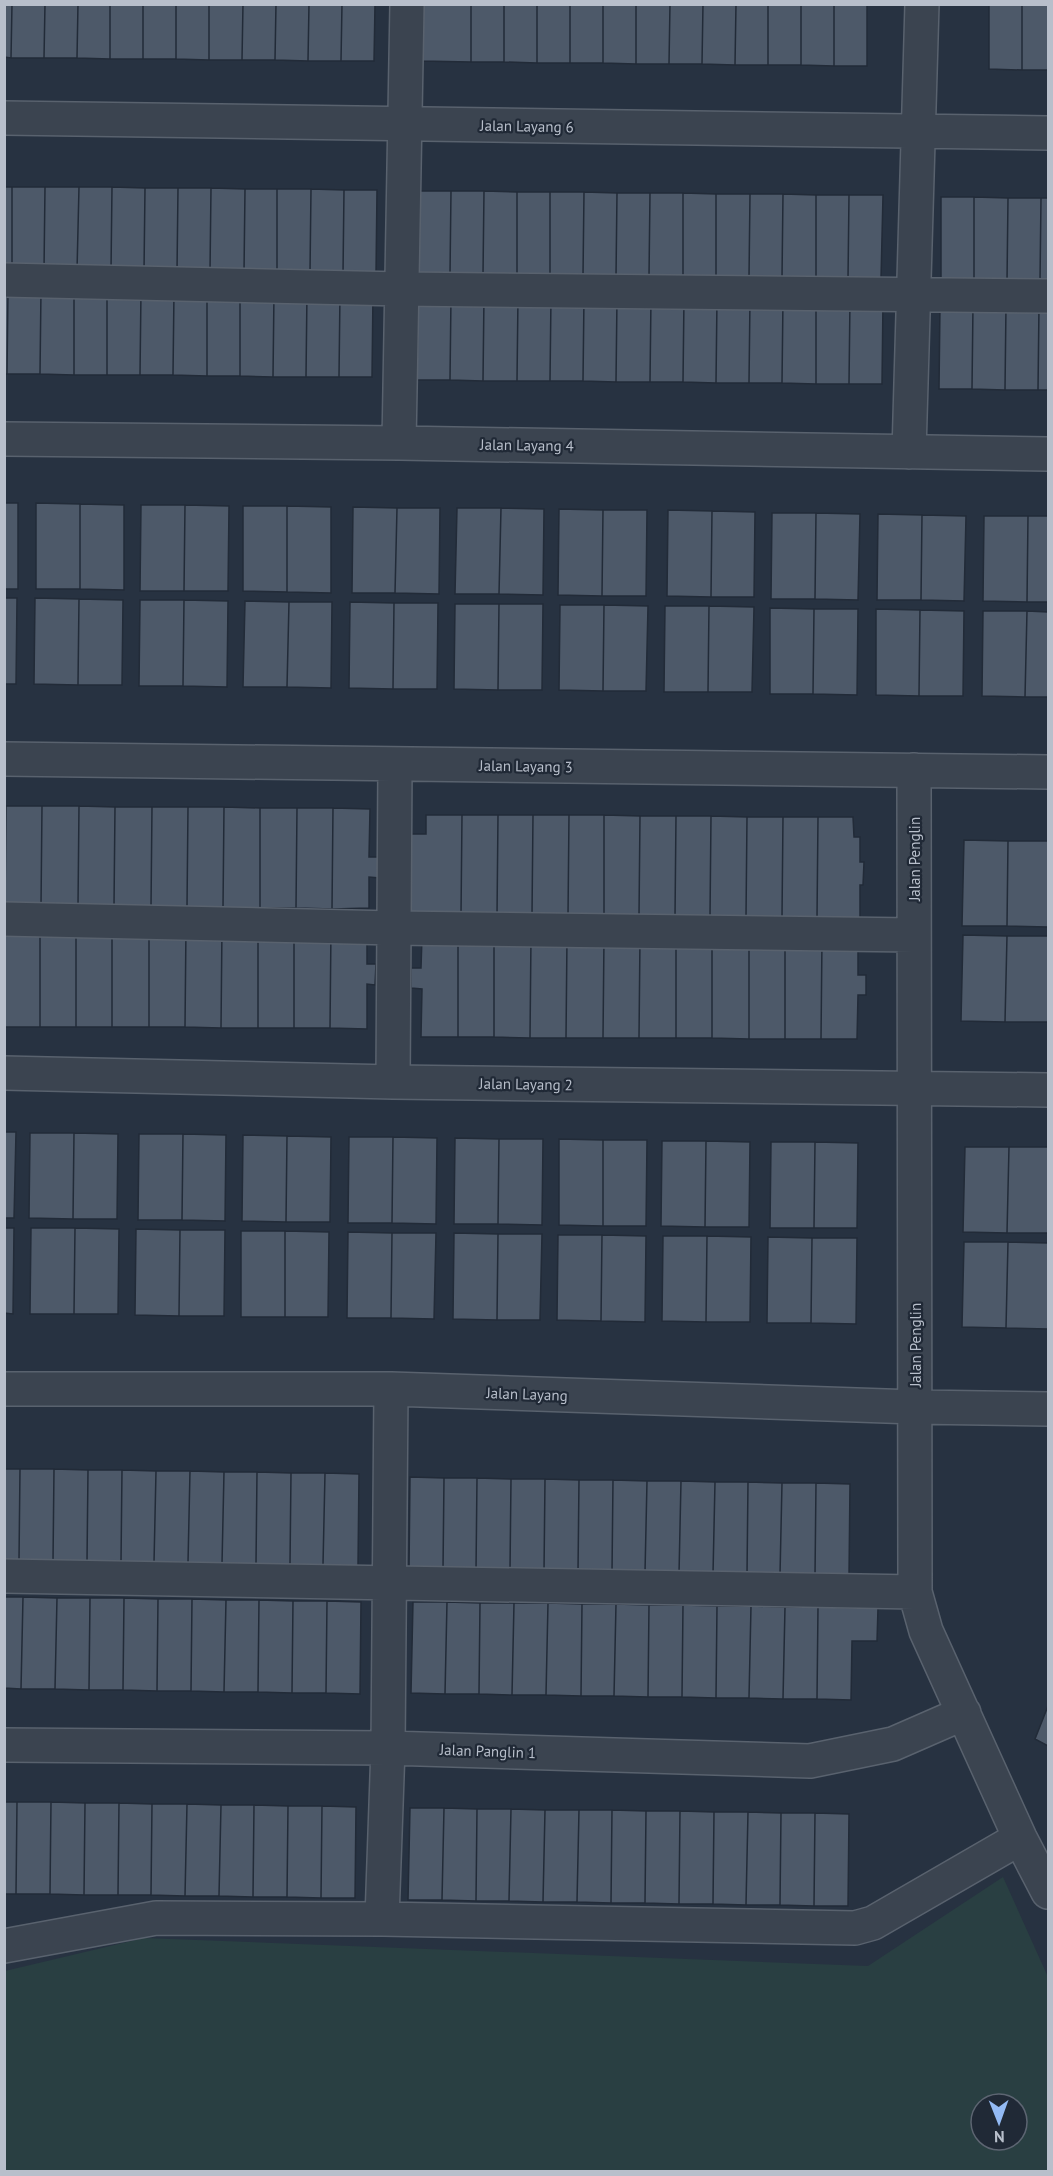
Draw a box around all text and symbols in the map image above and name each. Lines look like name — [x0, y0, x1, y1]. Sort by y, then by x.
street label: Jalan Layang 6 — [479, 116, 574, 136]
street label: Jalan Layang 4 — [479, 435, 574, 455]
street label: Jalan Layang 3 — [478, 756, 573, 776]
street label: Jalan Penglin — [905, 817, 924, 902]
street label: Jalan Layang 2 — [478, 1074, 573, 1094]
street label: Jalan Penglin — [906, 1303, 925, 1388]
street label: Jalan Layang — [485, 1383, 568, 1405]
street label: Jalan Panglin 1 — [439, 1740, 536, 1762]
north arrow — [969, 2092, 1029, 2152]
text: N — [994, 2127, 1005, 2147]

